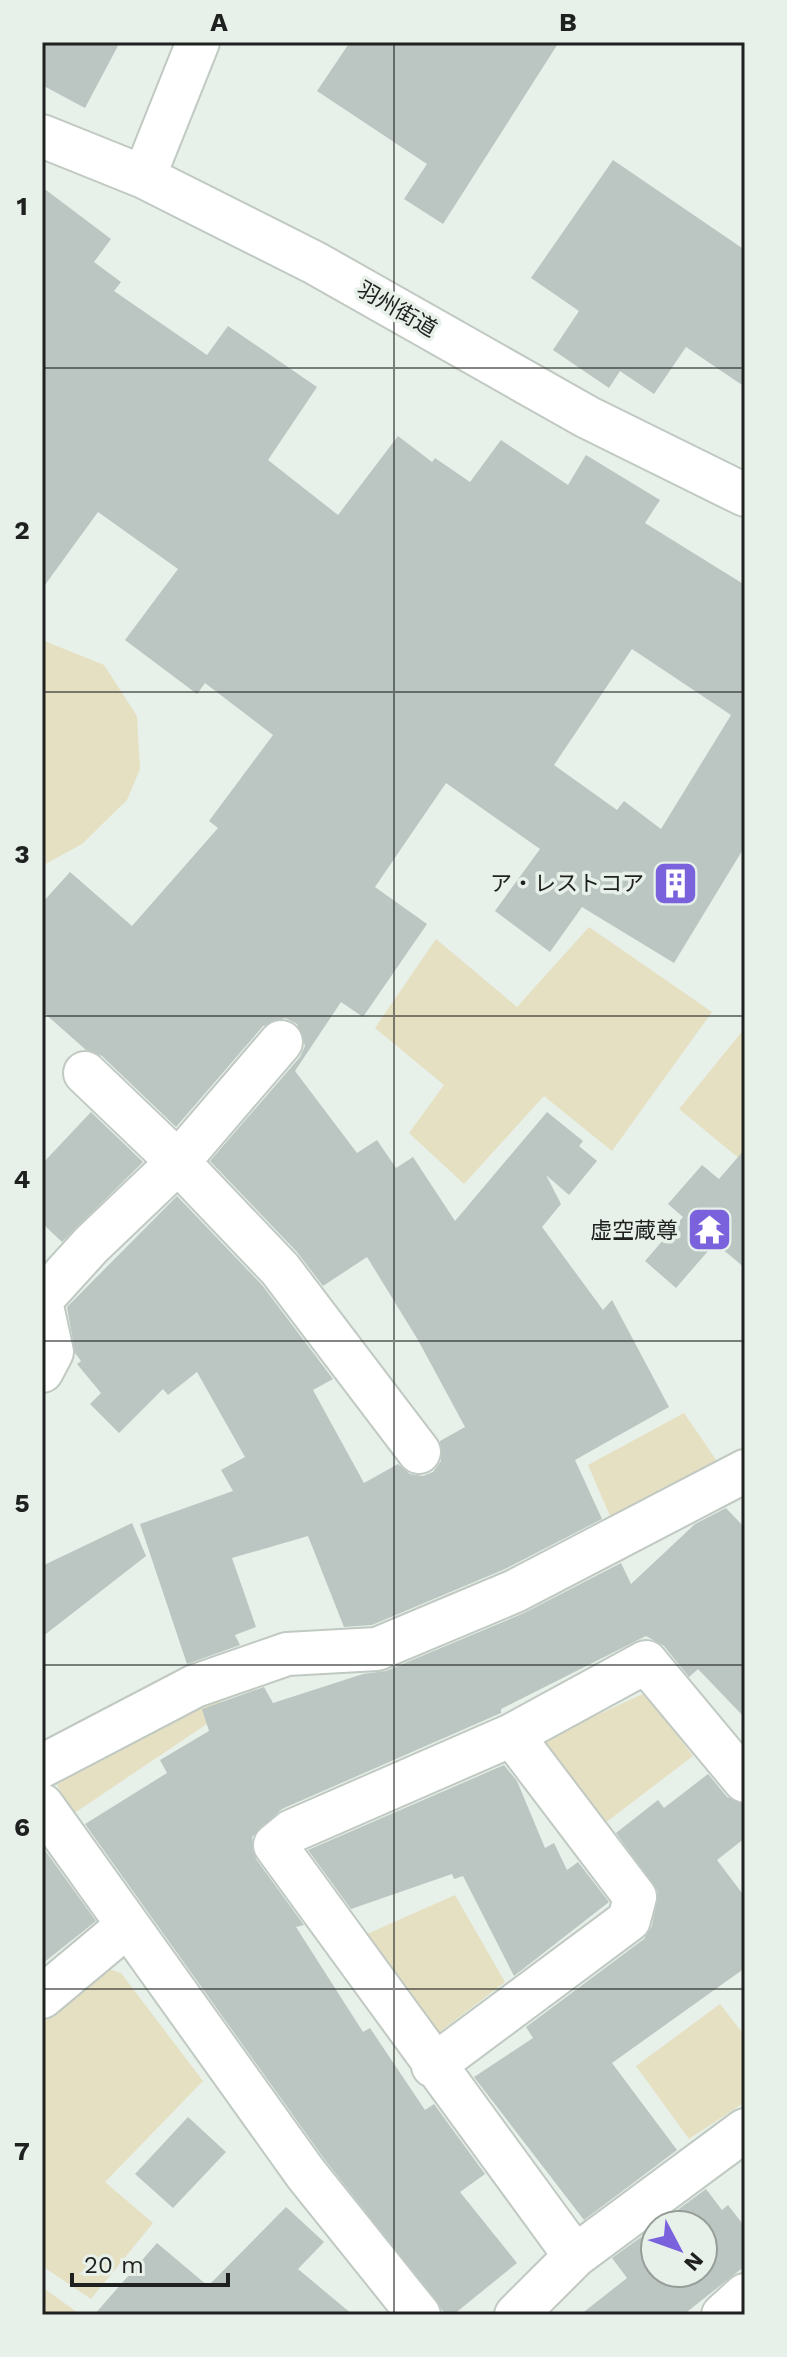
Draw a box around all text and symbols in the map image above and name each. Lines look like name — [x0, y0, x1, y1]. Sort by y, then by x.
text: A — [210, 7, 228, 37]
text: B — [559, 7, 577, 37]
text: 1 — [16, 191, 28, 221]
street label: 羽州街道 — [353, 276, 441, 342]
text: 2 — [14, 515, 30, 545]
text: 3 — [14, 839, 30, 869]
building icon: ア・レストコア — [651, 859, 699, 907]
place label: ア・レストコア — [490, 871, 644, 896]
text: 4 — [14, 1164, 31, 1194]
temple icon: 虚空蔵尊 — [685, 1206, 733, 1254]
place label: 虚空蔵尊 — [590, 1218, 678, 1243]
text: 5 — [14, 1488, 30, 1518]
text: 6 — [14, 1812, 30, 1842]
text: 7 — [14, 2136, 30, 2166]
north arrow — [639, 2209, 719, 2289]
scale bar — [72, 2237, 228, 2287]
text: N — [679, 2247, 709, 2276]
text: 20 m — [84, 2251, 144, 2279]

